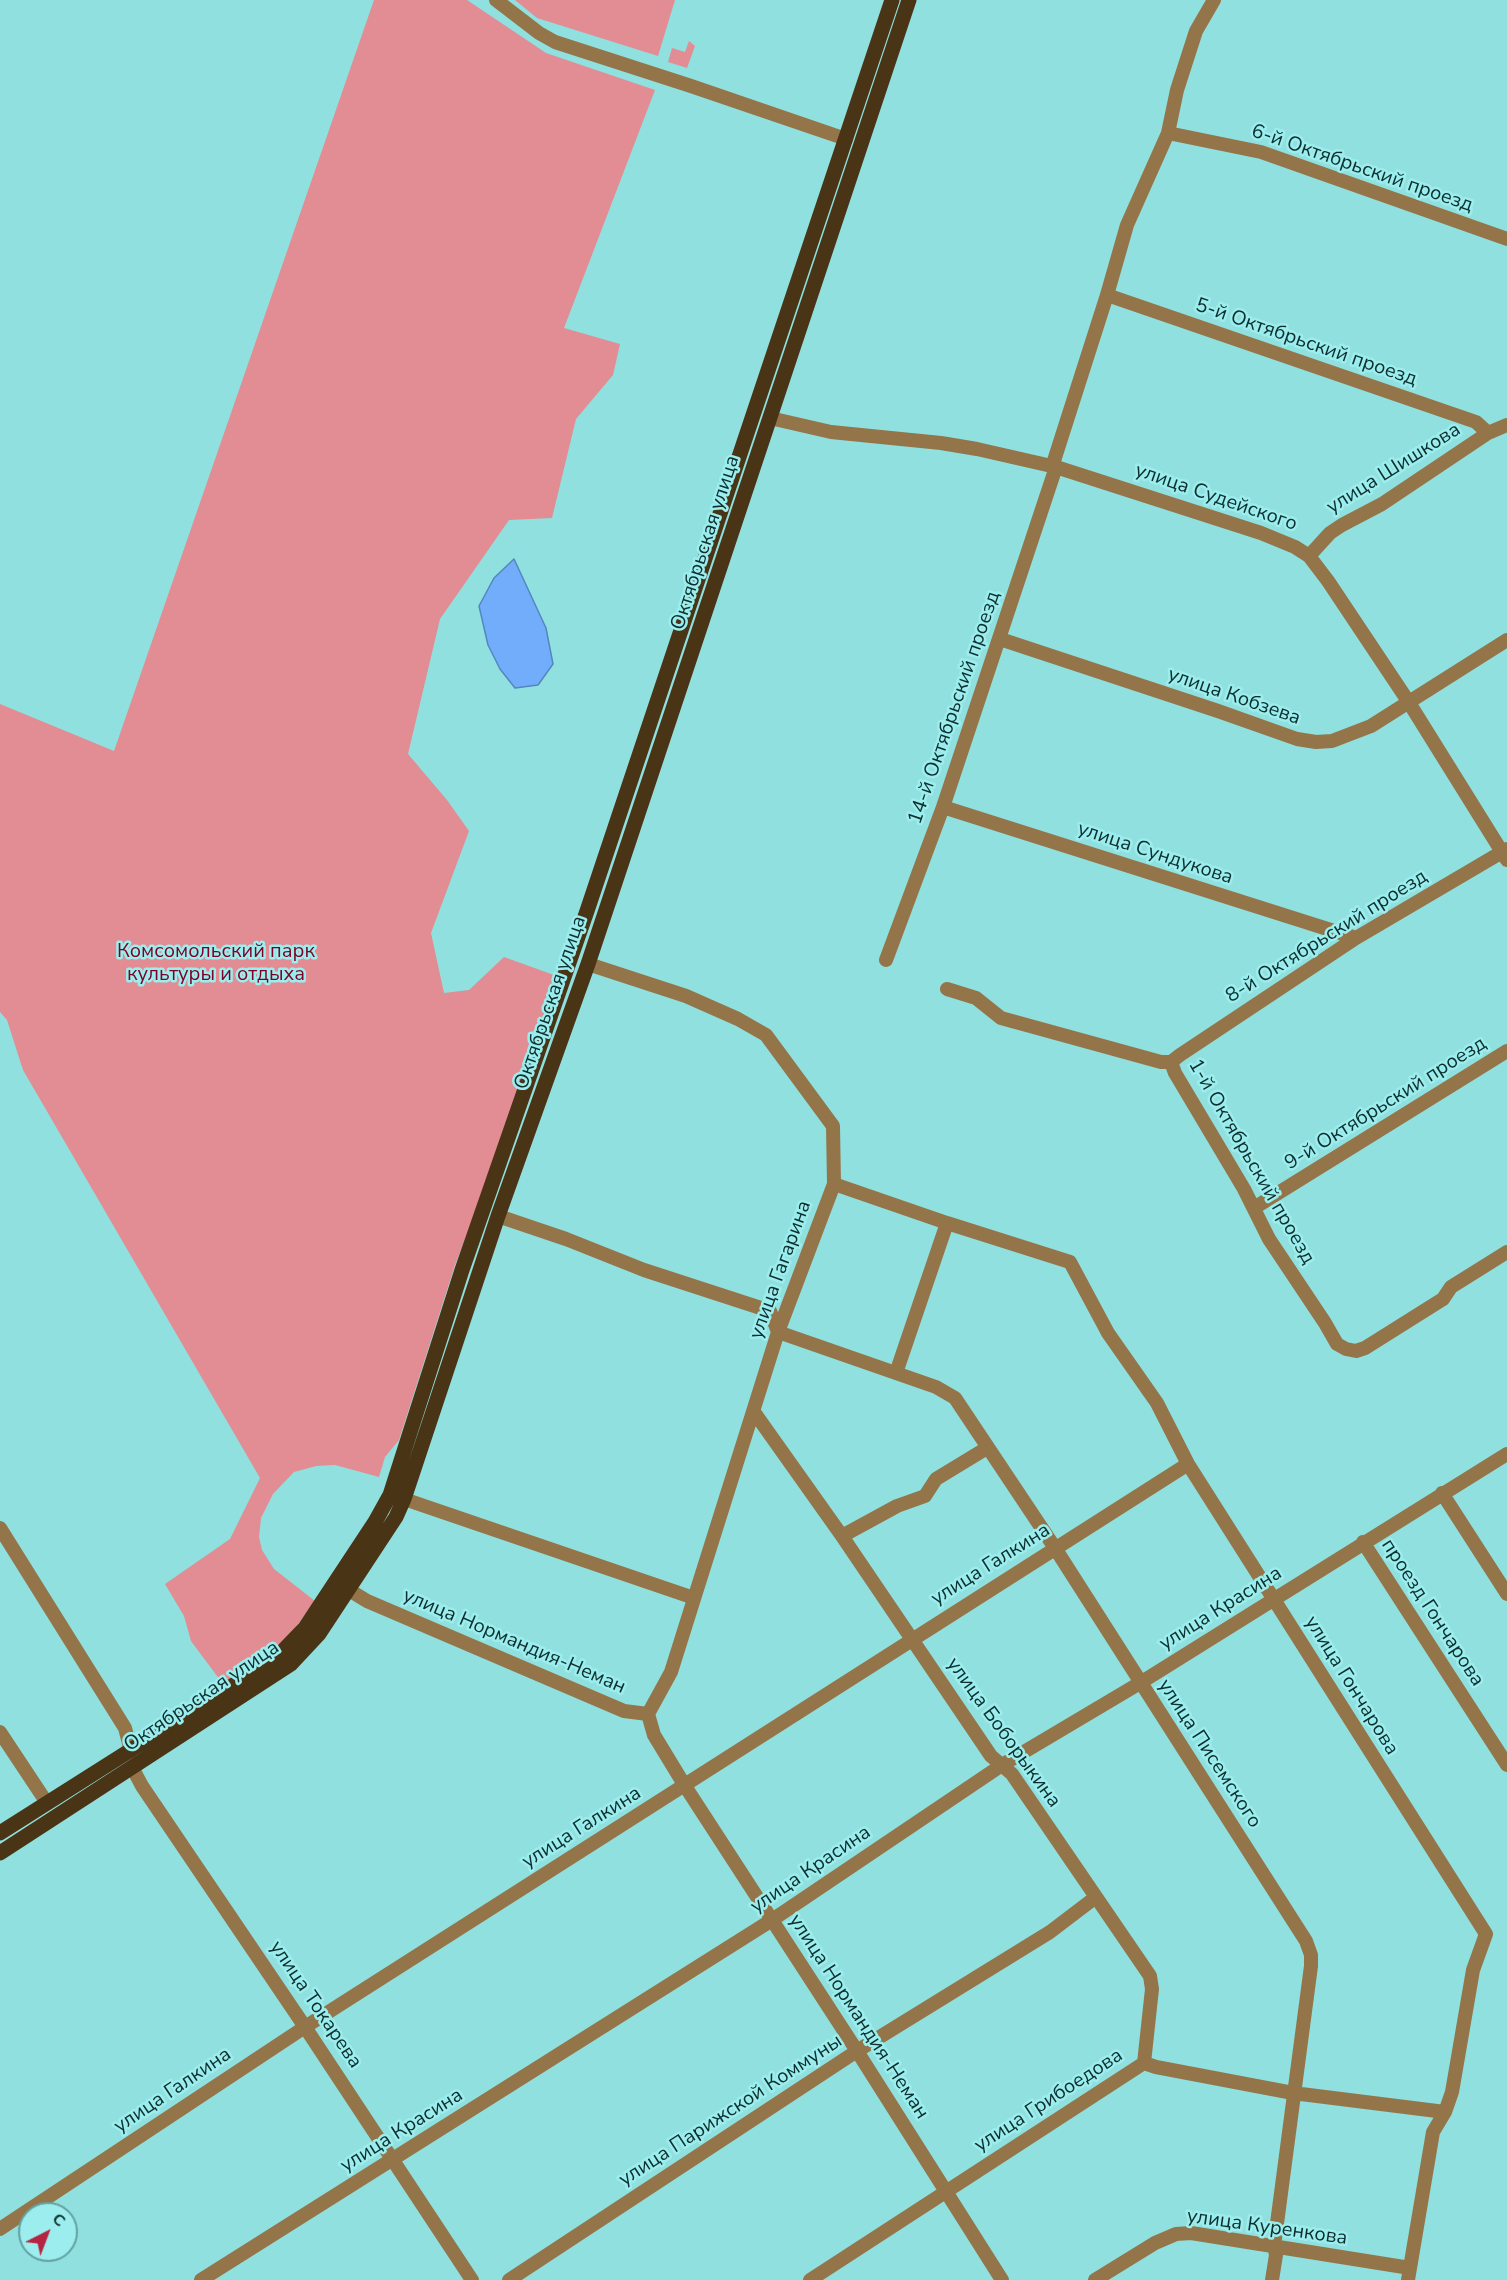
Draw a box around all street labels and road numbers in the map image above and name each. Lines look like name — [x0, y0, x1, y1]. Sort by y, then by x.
street label: 6-й Октябрьский проезд — [1248, 120, 1476, 218]
street label: 5-й Октябрьский проезд — [1192, 294, 1420, 392]
street label: улица Шишкова — [1323, 418, 1465, 520]
street label: Октябрьская улица — [666, 453, 746, 633]
street label: улица Судейского — [1132, 459, 1300, 537]
street label: 14-й Октябрьский проезд — [904, 588, 1006, 828]
street label: улица Кобзева — [1164, 663, 1304, 731]
street label: улица Сундукова — [1074, 818, 1236, 890]
street label: 8-й Октябрьский проезд — [1222, 865, 1432, 1009]
street label: Октябрьская улица — [510, 913, 592, 1093]
street label: 9-й Октябрьский проезд — [1281, 1032, 1491, 1176]
street label: 1-й Октябрьский проезд — [1182, 1055, 1320, 1269]
street label: улица Гагарина — [745, 1198, 817, 1342]
street label: улица Галкина — [927, 1519, 1055, 1611]
street label: проезд Гончарова — [1375, 1535, 1489, 1691]
street label: улица Красина — [1155, 1562, 1287, 1656]
street label: улица Нормандия-Неман — [399, 1584, 629, 1700]
street label: улица Гончарова — [1299, 1612, 1403, 1760]
street label: Октябрьская улица — [120, 1636, 284, 1758]
street label: улица Боборыкина — [941, 1653, 1065, 1813]
street label: улица Писемского — [1152, 1675, 1266, 1833]
street label: улица Галкина — [518, 1782, 646, 1874]
street label: улица Красина — [746, 1821, 876, 1919]
street label: улица Нормандия-Неман — [783, 1910, 933, 2124]
street label: улица Токарева — [264, 1937, 366, 2073]
street label: улица Парижской Коммуны — [615, 2030, 847, 2192]
street label: улица Галкина — [110, 2043, 236, 2139]
street label: улица Грибоедова — [970, 2044, 1128, 2158]
street label: улица Красина — [336, 2084, 468, 2178]
street label: улица Куренкова — [1185, 2205, 1349, 2251]

